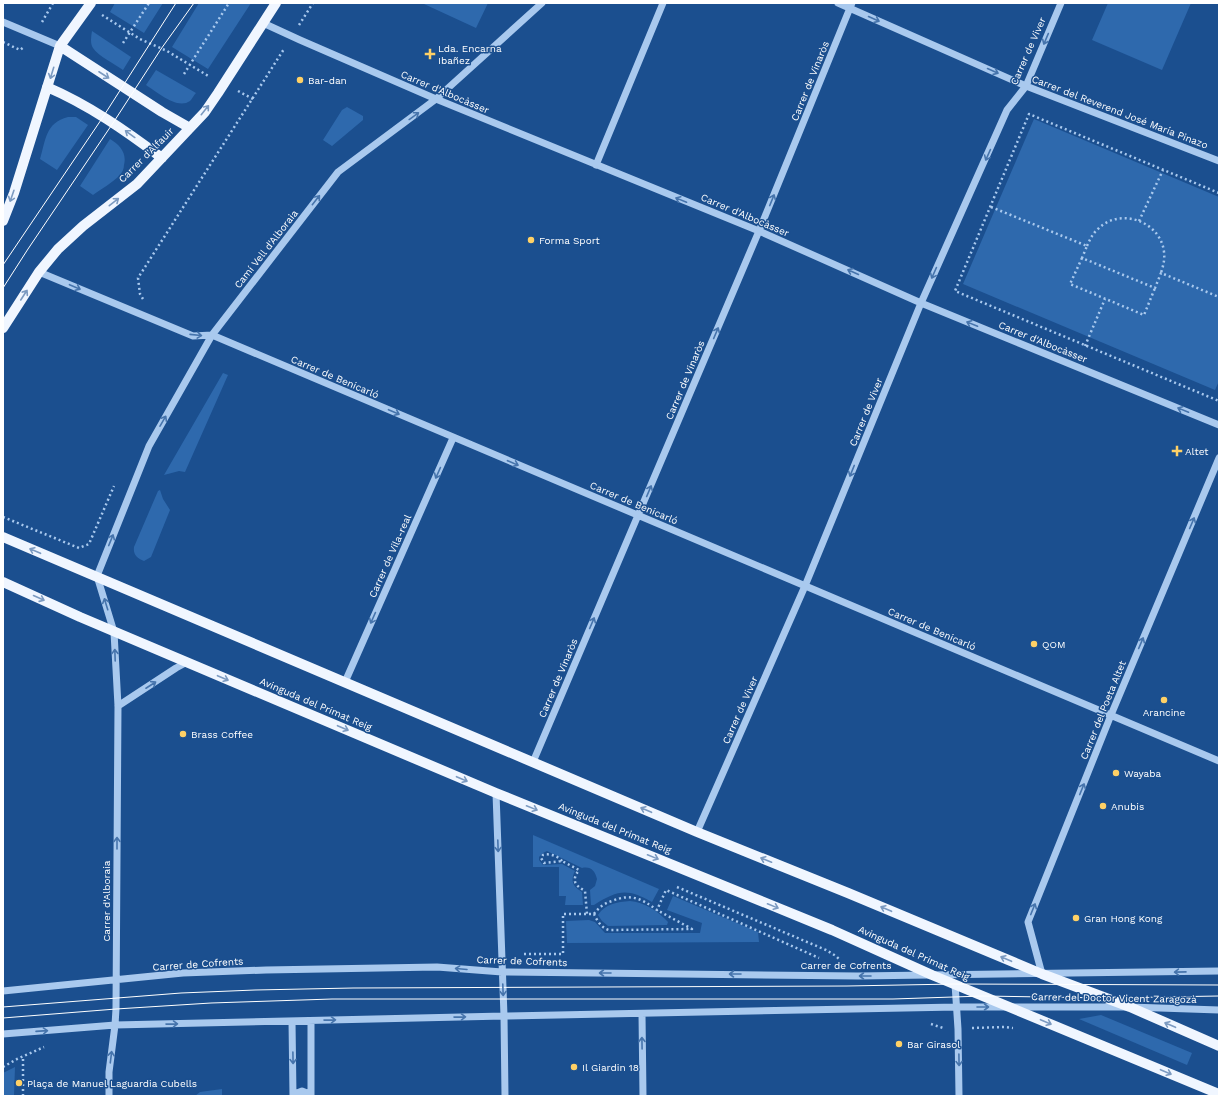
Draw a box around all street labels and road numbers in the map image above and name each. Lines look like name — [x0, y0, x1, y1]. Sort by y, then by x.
street label: Carrer de Viver — [1008, 15, 1048, 87]
street label: Carrer de Vinaròs — [789, 40, 831, 122]
street label: Carrer d'Albocàsser — [399, 68, 491, 116]
street label: Carrer del Reverend José María Pinazo — [1030, 73, 1210, 151]
street label: Carrer d'Alfauir — [116, 125, 176, 185]
street label: Carrer d'Albocàsser — [699, 191, 791, 239]
street label: Camí Vell d'Alboraia — [232, 207, 300, 290]
street label: Carrer d'Albocàsser — [997, 319, 1089, 365]
street label: Carrer de Vinaròs — [663, 339, 707, 421]
street label: Carrer de Benicarló — [289, 353, 381, 401]
street label: Carrer de Viver — [847, 376, 885, 448]
street label: Carrer de Benicarló — [588, 479, 680, 527]
street label: Carrer de Vila-real — [367, 513, 413, 599]
street label: Carrer de Benicarló — [886, 605, 978, 653]
street label: Carrer de Vinaròs — [536, 637, 580, 719]
street label: Carrer del Poeta Altet — [1078, 658, 1128, 761]
street label: Carrer de Viver — [720, 674, 760, 746]
street label: Avinguda del Primat Reig — [258, 675, 374, 733]
street label: Avinguda del Primat Reig — [557, 800, 674, 856]
street label: Carrer d'Alboraia — [101, 860, 112, 942]
street label: Avinguda del Primat Reig — [857, 923, 972, 983]
street label: Carrer de Cofrents — [476, 954, 568, 968]
street label: Carrer de Cofrents — [152, 955, 244, 973]
street label: Carrer de Cofrents — [801, 960, 891, 971]
street label: Carrer del Doctor Vicent Zaragozà — [1031, 991, 1197, 1005]

